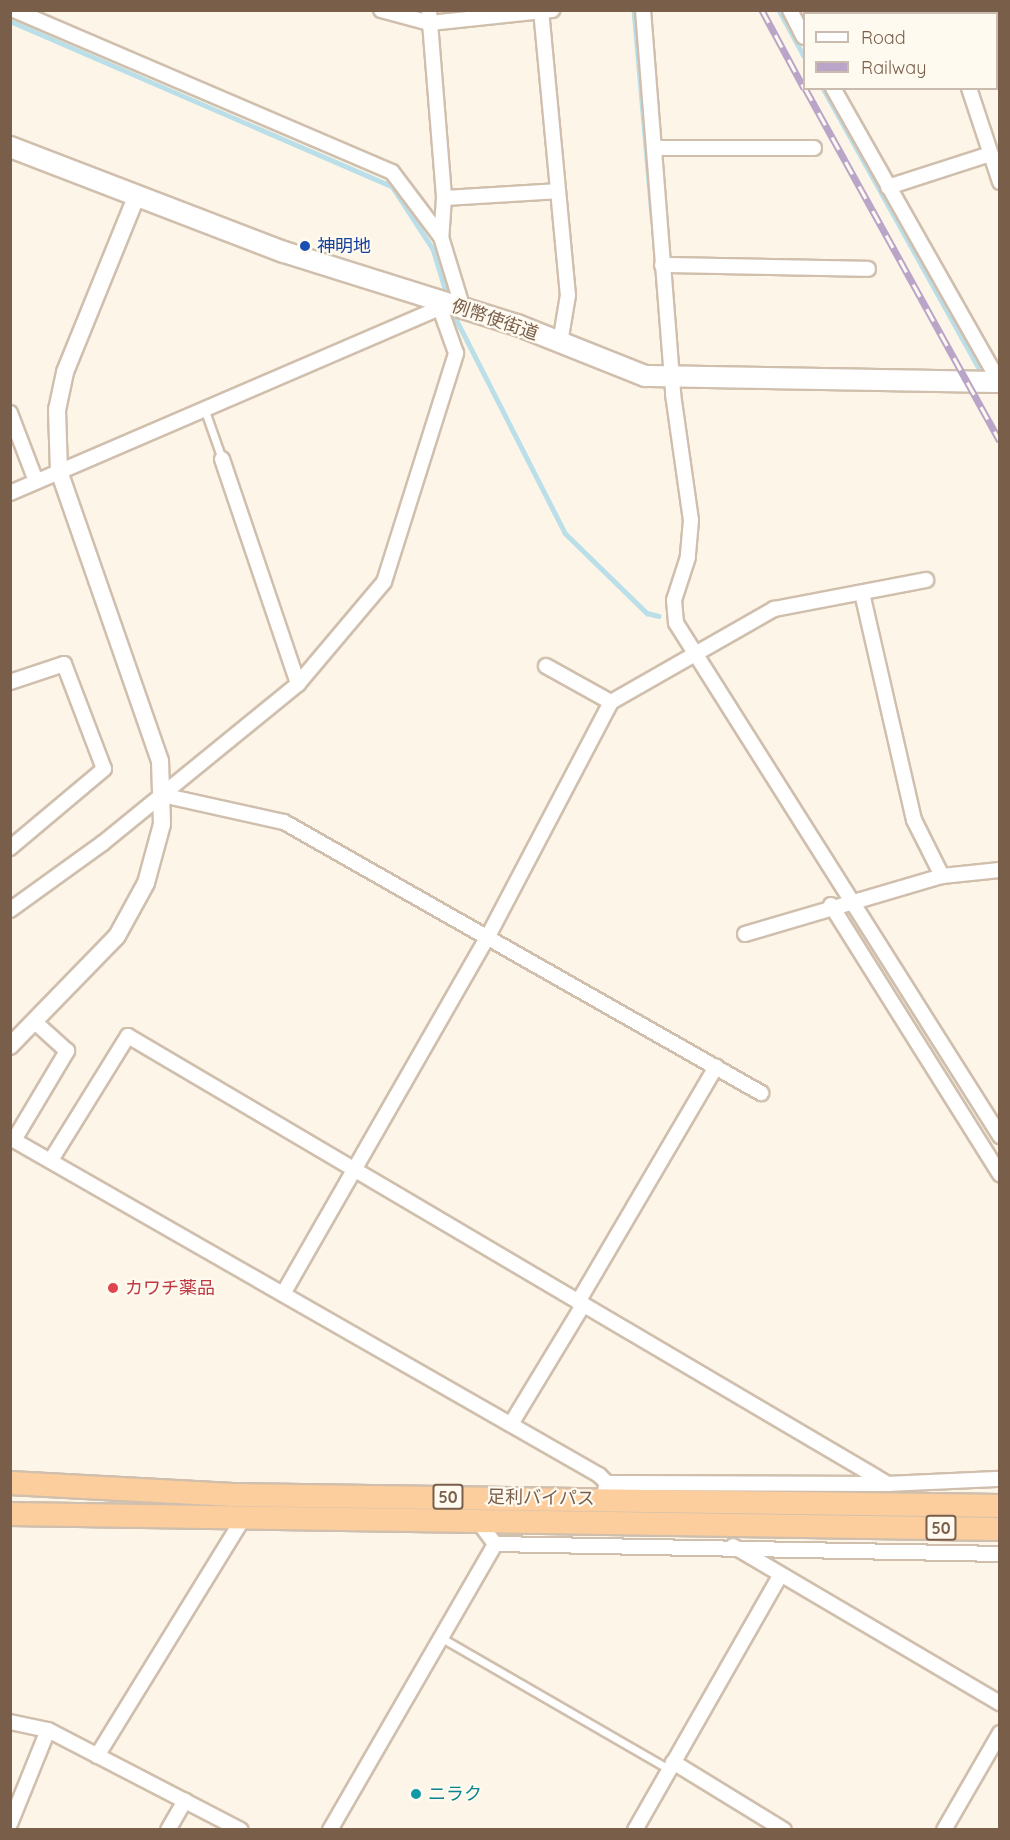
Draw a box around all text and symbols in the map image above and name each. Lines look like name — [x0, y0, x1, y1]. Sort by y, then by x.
legend — [803, 12, 998, 90]
text: Road — [861, 26, 906, 49]
text: Railway — [861, 56, 927, 79]
place label: 神明地 — [317, 235, 371, 257]
marker: 神明地 — [298, 239, 312, 253]
street label: 例幣使街道 — [449, 295, 541, 345]
place label: カワチ薬品 — [125, 1277, 215, 1299]
marker: カワチ薬品 — [106, 1281, 120, 1295]
road number: 50 — [432, 1484, 464, 1510]
street label: 足利バイパス — [487, 1486, 595, 1510]
road number: 50 — [924, 1515, 958, 1541]
place label: ニラク — [428, 1783, 482, 1805]
marker: ニラク — [409, 1787, 423, 1801]

